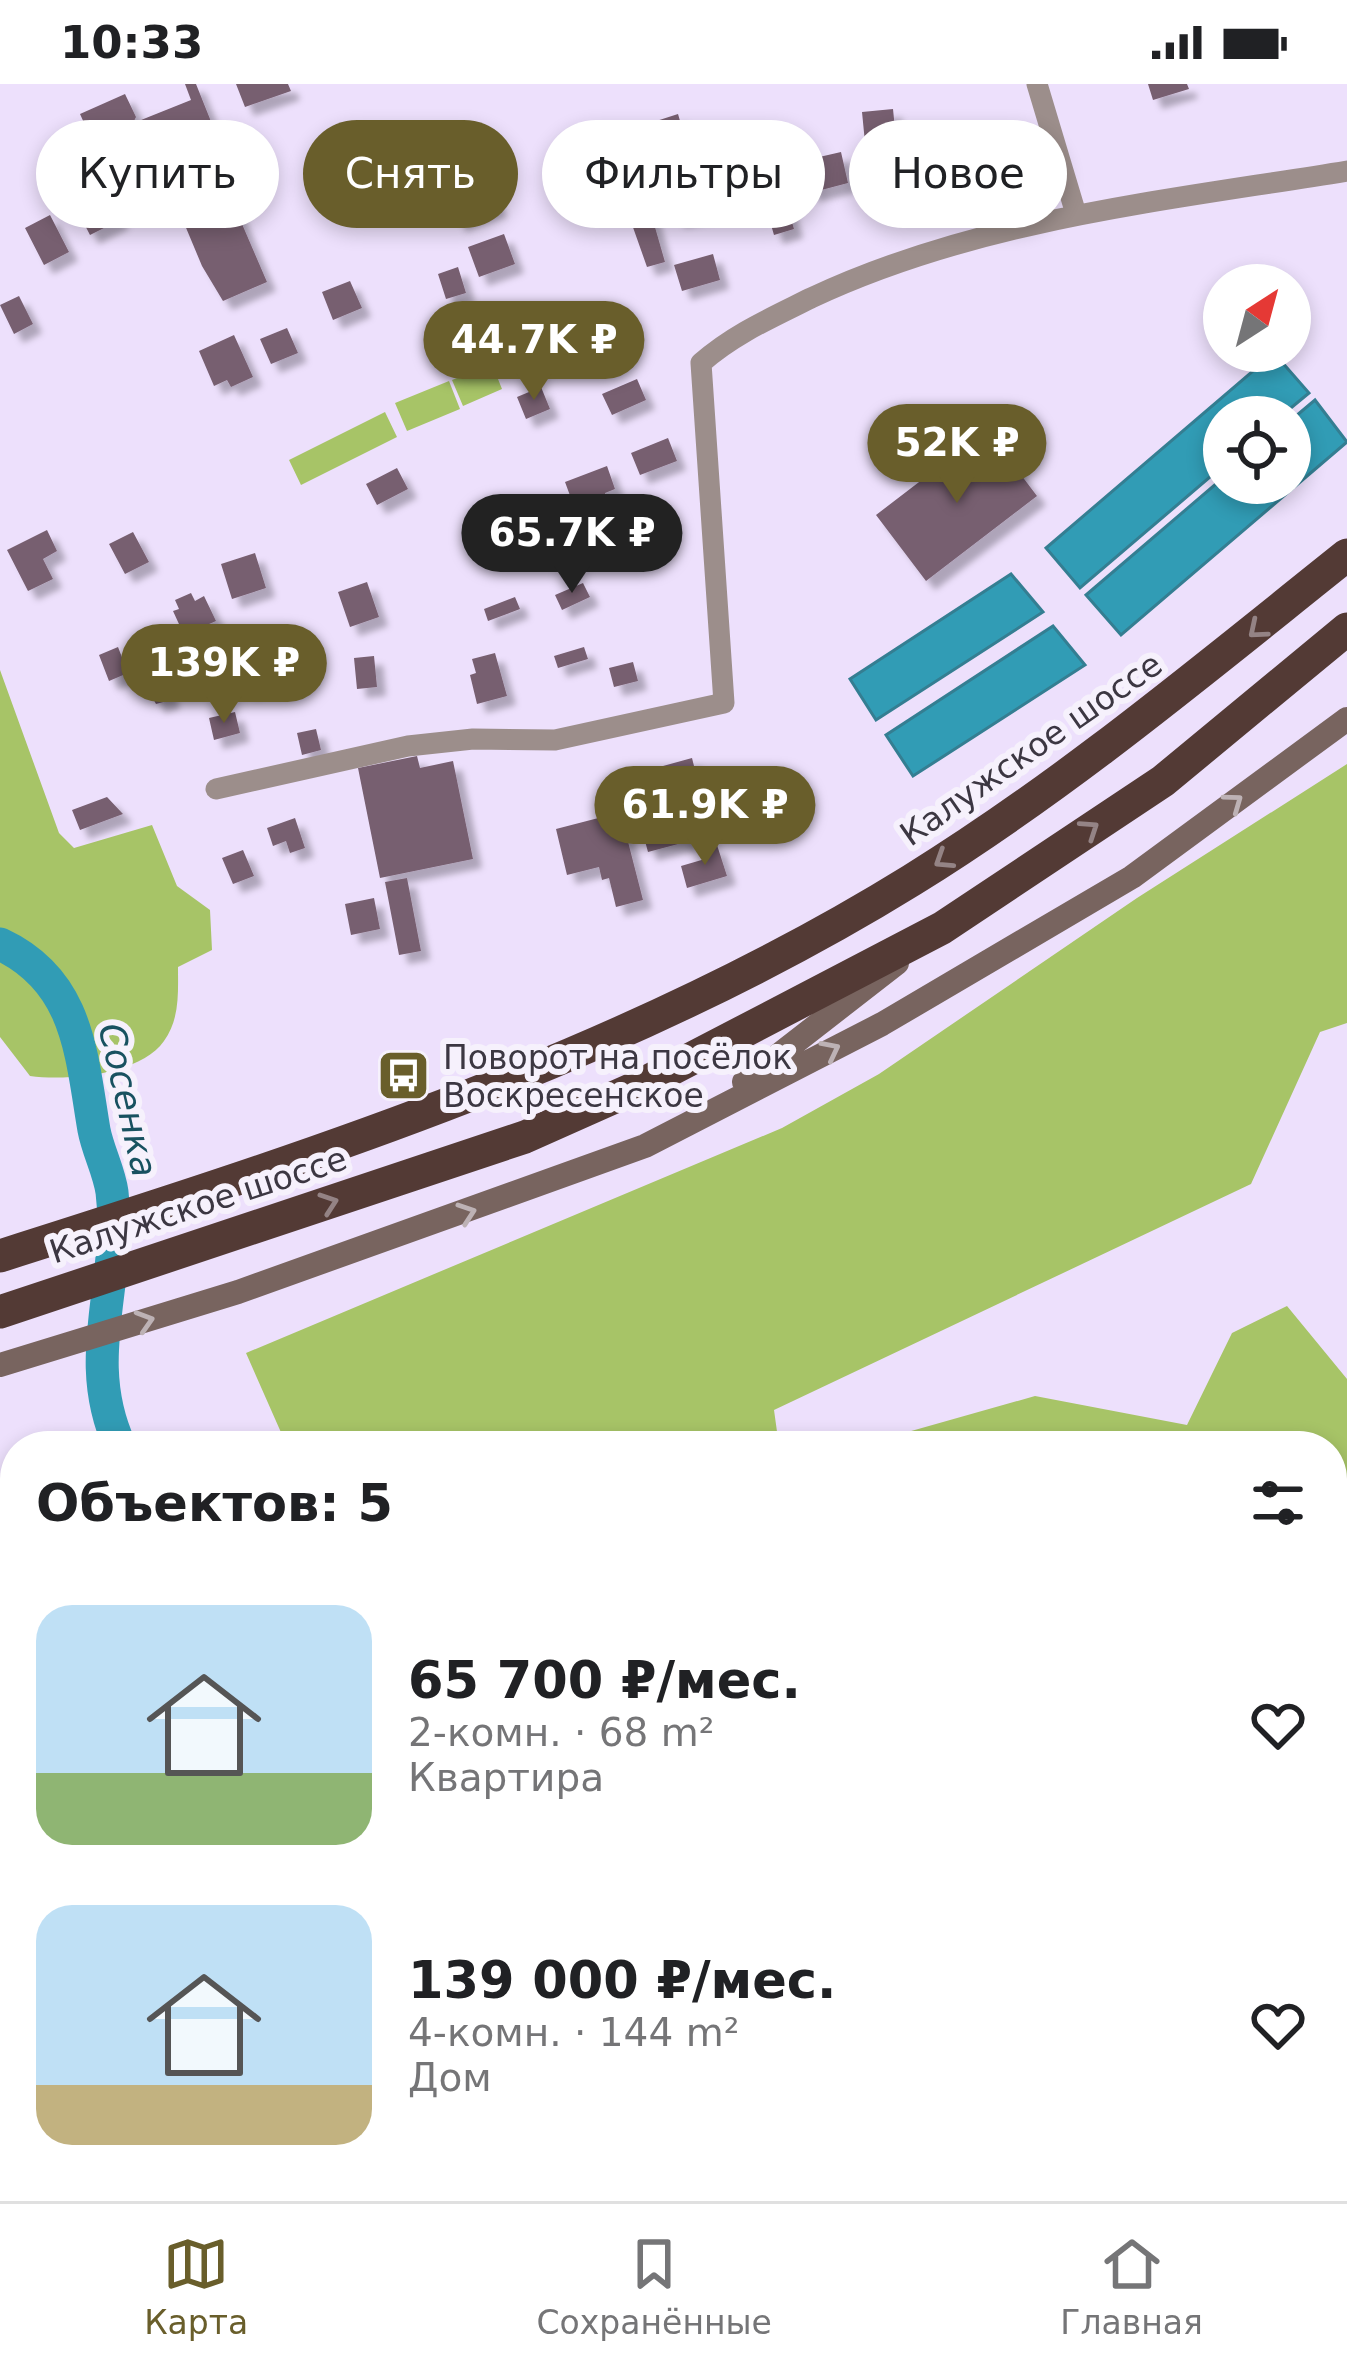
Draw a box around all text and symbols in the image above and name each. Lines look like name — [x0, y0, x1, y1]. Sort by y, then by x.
text: 10:33 — [60, 16, 203, 69]
chip: Купить — [36, 120, 279, 228]
chip: Снять — [303, 120, 518, 228]
chip: Фильтры — [542, 120, 825, 228]
chip: Новое — [849, 120, 1067, 228]
north arrow — [1203, 264, 1311, 372]
map controls — [1203, 264, 1311, 504]
pin: 44.7K ₽ — [423, 301, 645, 403]
text: 44.7K ₽ — [450, 317, 618, 362]
button: locate — [1203, 396, 1311, 504]
pin: 52K ₽ — [873, 404, 1041, 506]
text: 52K ₽ — [894, 420, 1020, 465]
pin: 65.7K ₽ — [461, 494, 683, 596]
text: 65.7K ₽ — [488, 510, 656, 555]
one-way arrow — [1249, 615, 1271, 637]
pin: 139K ₽ — [126, 624, 322, 726]
text: 139K ₽ — [148, 640, 300, 685]
street label: Калужское шоссе — [893, 644, 1169, 854]
pin: 61.9K ₽ — [594, 766, 816, 868]
text: 61.9K ₽ — [621, 782, 789, 827]
one-way arrow — [1221, 795, 1242, 817]
one-way arrow — [1077, 821, 1099, 843]
one-way arrow — [934, 845, 956, 867]
water label: Сосенка — [90, 1019, 166, 1181]
place label: Поворот на посёлок Воскресенское — [443, 1038, 792, 1115]
one-way arrow — [818, 1042, 840, 1065]
bus stop icon: Поворот на посёлок Воскресенское — [376, 1048, 432, 1104]
street label: Калужское шоссе — [45, 1139, 351, 1271]
one-way arrow — [317, 1192, 338, 1217]
one-way arrow — [455, 1203, 476, 1227]
one-way arrow — [134, 1310, 155, 1335]
icon: filters — [1245, 1470, 1311, 1536]
text: Объектов: 5 — [36, 1474, 393, 1533]
text: 65 700 ₽/мес. — [408, 1651, 801, 1710]
icon: home — [132, 1653, 276, 1797]
icon: heart — [1245, 1692, 1311, 1758]
text: 2-комн. · 68 m² — [408, 1710, 714, 1755]
text: Квартира — [408, 1755, 604, 1800]
text: 139 000 ₽/мес. — [408, 1951, 836, 2010]
icon: home — [132, 1953, 276, 2097]
icon: heart — [1245, 1992, 1311, 2058]
text: 4-комн. · 144 m² — [408, 2010, 739, 2055]
text: Дом — [408, 2055, 492, 2100]
tab: Карта — [144, 2231, 248, 2342]
tab: Сохранённые — [537, 2231, 772, 2342]
tab: Главная — [1060, 2231, 1203, 2342]

